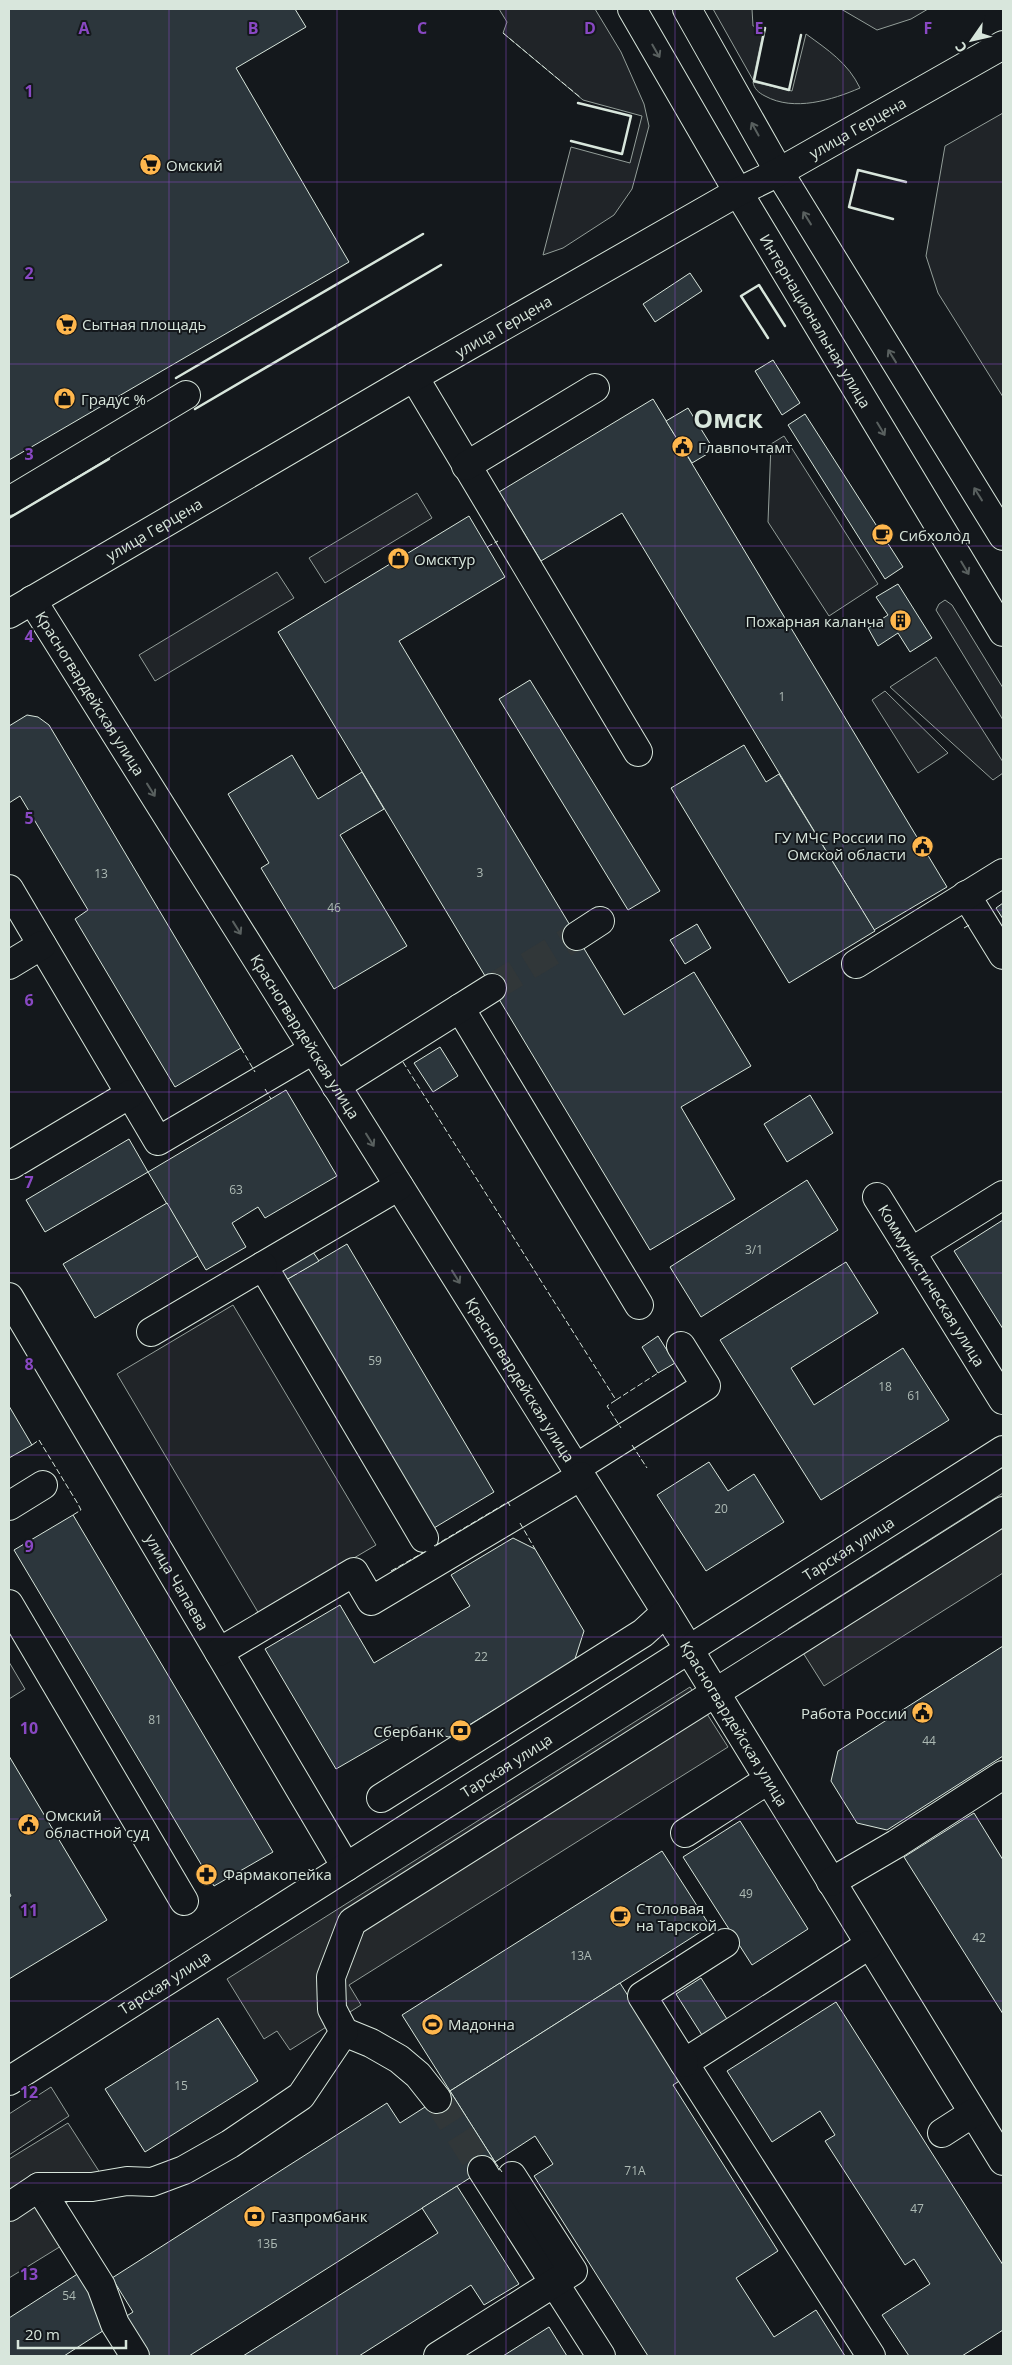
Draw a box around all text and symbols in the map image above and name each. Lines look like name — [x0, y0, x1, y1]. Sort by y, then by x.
north arrow — [947, 15, 997, 65]
text: A — [78, 17, 90, 39]
text: B — [248, 17, 258, 39]
text: C — [417, 17, 427, 39]
text: D — [584, 17, 596, 39]
text: E — [755, 17, 764, 39]
text: F — [924, 17, 932, 39]
text: С — [950, 38, 971, 57]
one-way arrow — [651, 44, 661, 58]
text: 1 — [24, 80, 34, 102]
street label: улица Герцена — [805, 92, 909, 163]
one-way arrow — [749, 123, 759, 137]
supermarket icon: Омский — [138, 153, 162, 177]
place label: Омский — [166, 155, 223, 175]
one-way arrow — [801, 211, 811, 225]
street label: Интернациональная улица — [755, 230, 876, 412]
text: 2 — [24, 262, 34, 284]
street label: улица Герцена — [451, 290, 555, 362]
supermarket icon: Сытная площадь — [54, 312, 78, 336]
place label: Сытная площадь — [82, 314, 206, 334]
one-way arrow — [887, 349, 897, 363]
shop icon: Градус % — [53, 387, 77, 411]
place label: Градус % — [81, 389, 146, 409]
district label: Омск — [693, 401, 763, 435]
one-way arrow — [876, 421, 886, 435]
public building icon: Главпочтамт — [670, 435, 694, 459]
place label: Главпочтамт — [698, 437, 792, 457]
text: 3 — [24, 443, 34, 465]
one-way arrow — [972, 488, 982, 502]
street label: улица Герцена — [102, 493, 206, 565]
cafe icon: Сибхолод — [871, 523, 895, 547]
place label: Сибхолод — [899, 525, 970, 545]
shop icon: Омсктур — [386, 547, 410, 571]
place label: Омсктур — [414, 549, 475, 569]
one-way arrow — [960, 560, 970, 574]
street label: Красногвардейская улица — [31, 607, 149, 779]
building icon: Пожарная каланча — [888, 609, 912, 633]
place label: Пожарная каланча — [746, 611, 884, 631]
text: 4 — [24, 625, 34, 647]
house number: 1 — [779, 688, 785, 705]
one-way arrow — [147, 782, 157, 796]
text: 5 — [24, 807, 34, 829]
place label: ГУ МЧС России по Омской области — [774, 827, 906, 864]
public building icon: ГУ МЧС России по Омской области — [910, 834, 934, 858]
house number: 3 — [477, 864, 484, 881]
house number: 13 — [94, 865, 108, 882]
house number: 46 — [327, 899, 341, 916]
one-way arrow — [232, 920, 242, 934]
street label: Красногвардейская улица — [246, 950, 364, 1122]
text: 6 — [24, 989, 34, 1011]
one-way arrow — [365, 1132, 375, 1146]
text: 7 — [24, 1171, 34, 1193]
house number: 63 — [229, 1181, 243, 1198]
street label: Коммунистическая улица — [874, 1201, 990, 1370]
house number: 3/1 — [745, 1241, 763, 1258]
one-way arrow — [451, 1270, 461, 1284]
street label: Красногвардейская улица — [461, 1294, 579, 1466]
house number: 59 — [368, 1352, 382, 1369]
text: 8 — [24, 1353, 34, 1375]
house number: 18 — [878, 1378, 892, 1395]
house number: 61 — [907, 1387, 921, 1404]
house number: 20 — [714, 1500, 728, 1517]
street label: Тарская улица — [799, 1512, 898, 1585]
street label: улица Чапаева — [141, 1530, 214, 1634]
text: 9 — [24, 1535, 34, 1557]
street label: Красногвардейская улица — [676, 1637, 793, 1810]
house number: 22 — [474, 1648, 488, 1665]
public building icon: Работа России — [911, 1701, 935, 1725]
place label: Работа России — [801, 1703, 907, 1723]
house number: 81 — [148, 1711, 162, 1728]
text: 10 — [20, 1717, 38, 1739]
bank icon: Сбербанк — [448, 1719, 472, 1743]
place label: Сбербанк — [374, 1721, 444, 1741]
street label: Тарская улица — [457, 1729, 556, 1802]
house number: 44 — [922, 1732, 936, 1749]
place label: Омский областной суд — [45, 1805, 150, 1842]
public building icon: Омский областной суд — [17, 1812, 41, 1836]
pharmacy icon: Фармакопейка — [195, 1862, 219, 1886]
place label: Фармакопейка — [223, 1864, 332, 1884]
house number: 49 — [739, 1885, 753, 1902]
place label: Столовая на Тарской — [636, 1898, 717, 1935]
text: 11 — [20, 1899, 38, 1921]
cafe icon: Столовая на Тарской — [608, 1905, 632, 1929]
house number: 42 — [972, 1929, 986, 1946]
street label: Тарская улица — [115, 1946, 214, 2019]
house number: 13А — [570, 1947, 592, 1964]
sports icon: Мадонна — [420, 2012, 444, 2036]
place label: Мадонна — [448, 2014, 515, 2034]
house number: 15 — [174, 2077, 188, 2094]
text: 12 — [20, 2081, 38, 2103]
house number: 71А — [624, 2162, 646, 2179]
house number: 47 — [910, 2200, 924, 2217]
bank icon: Газпромбанк — [243, 2204, 267, 2228]
place label: Газпромбанк — [271, 2206, 368, 2226]
house number: 13Б — [256, 2235, 278, 2252]
text: 13 — [20, 2263, 38, 2285]
house number: 54 — [62, 2287, 76, 2304]
scale bar — [18, 2318, 125, 2350]
text: 20 m — [25, 2324, 60, 2344]

